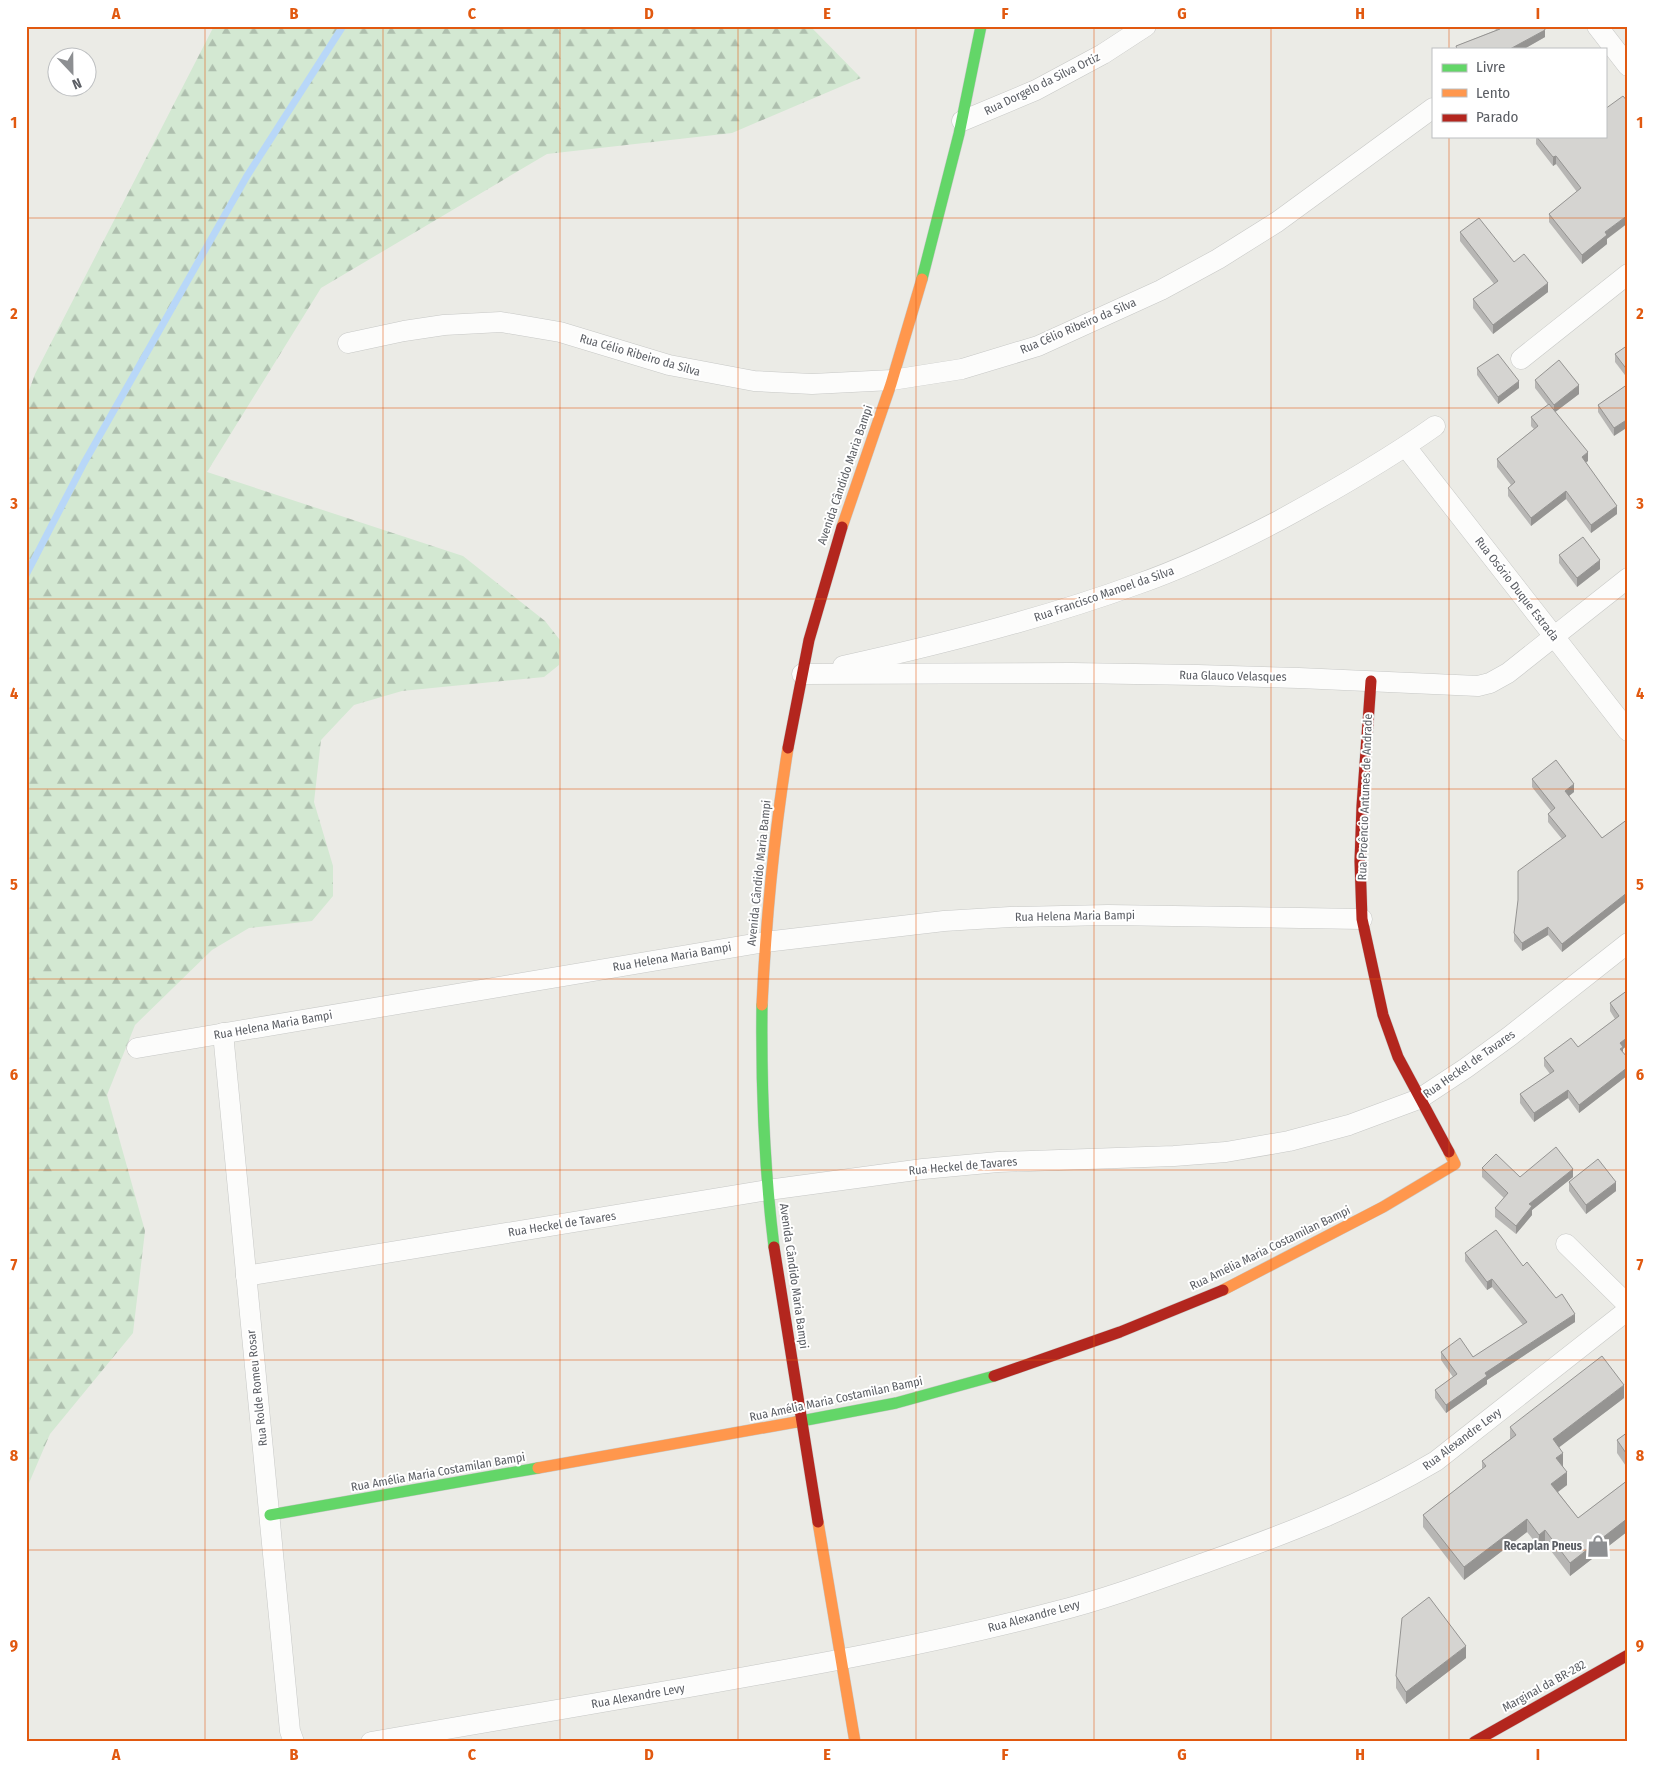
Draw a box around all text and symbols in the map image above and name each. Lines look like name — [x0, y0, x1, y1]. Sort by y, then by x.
text: A — [111, 4, 121, 23]
text: B — [290, 4, 299, 23]
text: C — [468, 4, 477, 23]
text: D — [644, 4, 654, 23]
text: E — [823, 4, 831, 23]
text: F — [1001, 4, 1009, 23]
text: G — [1177, 4, 1187, 23]
text: H — [1355, 4, 1365, 23]
text: I — [1536, 4, 1540, 23]
north arrow — [48, 48, 98, 98]
legend — [1432, 48, 1606, 138]
street label: Rua Dorgelo da Silva Ortiz — [982, 50, 1102, 118]
text: Livre — [1476, 58, 1505, 76]
text: N — [70, 74, 84, 93]
text: Lento — [1476, 84, 1510, 102]
text: Parado — [1476, 108, 1519, 126]
text: 1 — [11, 113, 17, 132]
text: 1 — [1637, 113, 1643, 132]
street label: Rua Célio Ribeiro da Silva — [1018, 295, 1138, 357]
text: 2 — [9, 304, 18, 323]
text: 2 — [1635, 304, 1644, 323]
street label: Rua Célio Ribeiro da Silva — [578, 331, 702, 379]
street label: Avenida Cândido Maria Bampi — [815, 403, 875, 547]
text: 3 — [9, 494, 18, 513]
text: 3 — [1635, 494, 1644, 513]
street label: Rua Osório Duque Estrada — [1472, 534, 1562, 644]
street label: Rua Francisco Manoel da Silva — [1032, 563, 1176, 625]
street label: Rua Glauco Velasques — [1179, 668, 1287, 684]
text: 4 — [10, 684, 18, 703]
text: 4 — [1636, 684, 1644, 703]
street label: Rua Proêncio Antunes de Andrade — [1355, 713, 1375, 880]
street label: Avenida Cândido Maria Bampi — [744, 799, 774, 947]
text: 5 — [10, 875, 18, 894]
text: 5 — [1636, 875, 1644, 894]
street label: Rua Helena Maria Bampi — [1015, 908, 1135, 924]
street label: Rua Helena Maria Bampi — [612, 940, 732, 974]
street label: Rua Helena Maria Bampi — [213, 1008, 333, 1042]
street label: Rua Heckel de Tavares — [1420, 1027, 1518, 1101]
text: 6 — [10, 1065, 18, 1084]
text: 6 — [1636, 1065, 1644, 1084]
street label: Rua Heckel de Tavares — [908, 1154, 1018, 1178]
street label: Avenida Cândido Maria Bampi — [777, 1202, 811, 1350]
street label: Rua Amélia Maria Costamilan Bampi — [1188, 1203, 1352, 1293]
street label: Rua Heckel de Tavares — [507, 1209, 617, 1239]
text: 7 — [11, 1255, 18, 1274]
text: 7 — [1637, 1255, 1644, 1274]
street label: Rua Rolde Romeu Rosar — [244, 1328, 270, 1447]
street label: Rua Amélia Maria Costamilan Bampi — [748, 1374, 924, 1424]
street label: Rua Alexandre Levy — [1420, 1405, 1505, 1473]
text: 8 — [10, 1446, 19, 1465]
text: 8 — [1636, 1446, 1645, 1465]
street label: Rua Amélia Maria Costamilan Bampi — [350, 1450, 526, 1494]
shop icon: Recaplan Pneus — [1585, 1533, 1611, 1559]
place label: Recaplan Pneus — [1504, 1539, 1583, 1553]
street label: Rua Alexandre Levy — [986, 1597, 1082, 1635]
text: 9 — [10, 1636, 18, 1655]
text: 9 — [1636, 1636, 1644, 1655]
street label: Marginal da BR-282 — [1500, 1657, 1588, 1715]
street label: Rua Alexandre Levy — [590, 1681, 686, 1711]
text: A — [111, 1745, 121, 1764]
text: B — [290, 1745, 299, 1764]
text: C — [468, 1745, 477, 1764]
text: D — [644, 1745, 654, 1764]
text: E — [823, 1745, 831, 1764]
text: F — [1001, 1745, 1009, 1764]
text: G — [1177, 1745, 1187, 1764]
text: H — [1355, 1745, 1365, 1764]
text: I — [1536, 1745, 1540, 1764]

